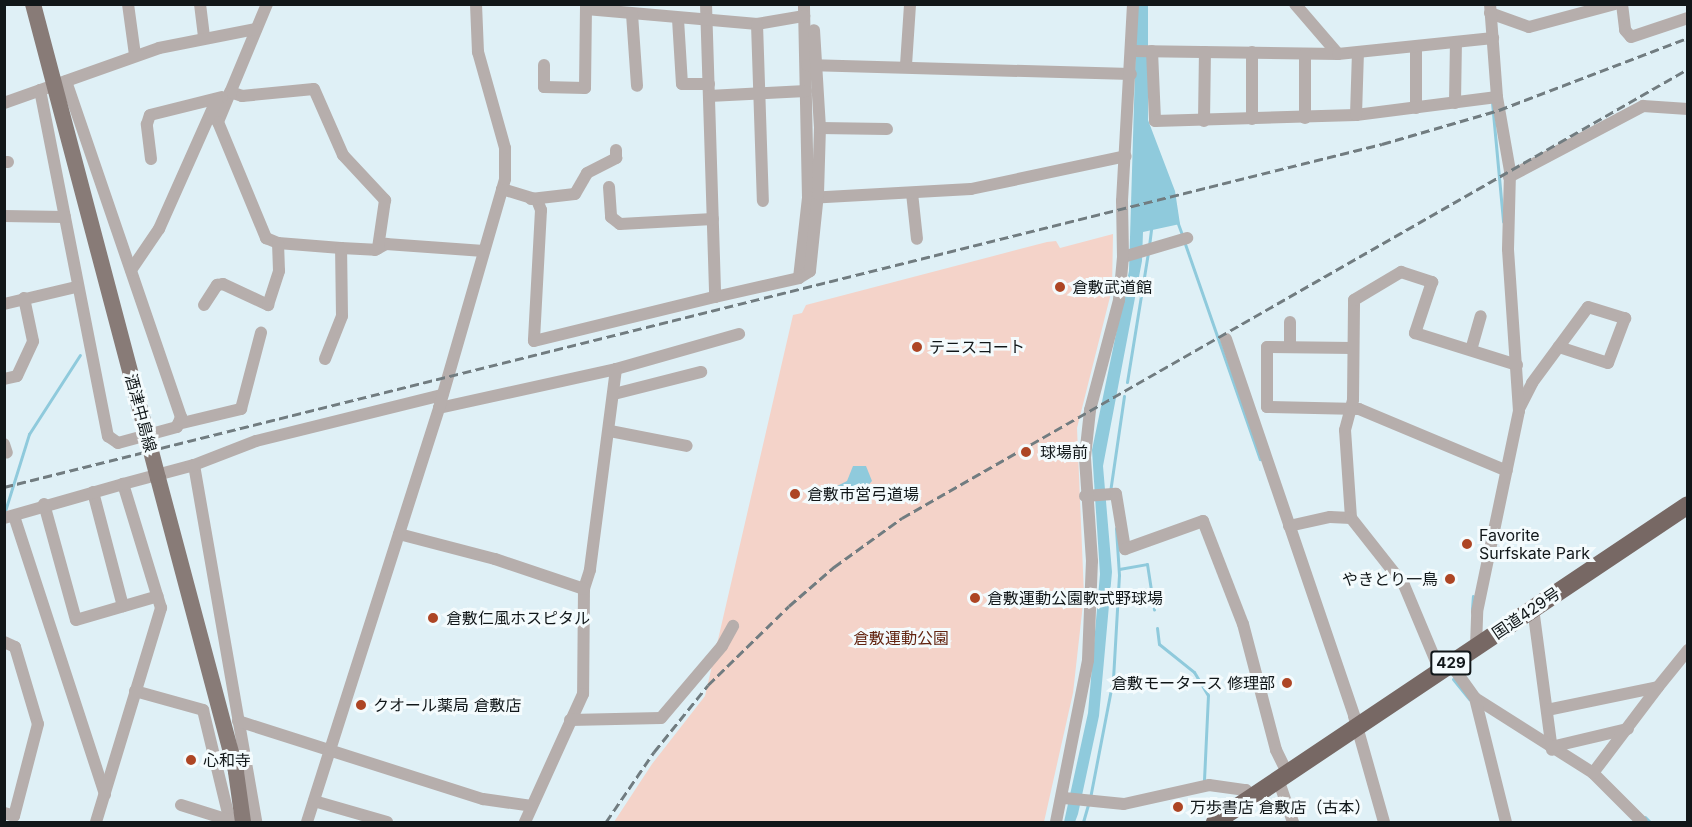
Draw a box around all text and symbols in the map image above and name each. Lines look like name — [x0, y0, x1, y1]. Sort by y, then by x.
place label: 倉敷武道館 — [1072, 277, 1152, 297]
marker: 倉敷武道館 — [1053, 280, 1067, 294]
place label: テニスコート — [929, 337, 1025, 357]
marker: テニスコート — [910, 340, 924, 354]
street label: 酒津中島線 — [121, 372, 161, 454]
place label: 球場前 — [1040, 442, 1088, 462]
marker: 球場前 — [1017, 443, 1035, 461]
place label: 倉敷市営弓道場 — [807, 484, 919, 504]
marker: 倉敷市営弓道場 — [788, 487, 802, 501]
place label: Favorite Surfskate Park — [1479, 525, 1590, 563]
marker: Favorite Surfskate Park — [1460, 537, 1474, 551]
place label: やきとり一鳥 — [1342, 569, 1438, 589]
marker: やきとり一鳥 — [1443, 572, 1457, 586]
street label: 国道429号 — [1488, 583, 1564, 643]
place label: 倉敷運動公園軟式野球場 — [987, 588, 1163, 608]
marker: 倉敷運動公園軟式野球場 — [968, 591, 982, 605]
place label: 倉敷仁風ホスピタル — [446, 608, 590, 628]
marker: 倉敷仁風ホスピタル — [424, 609, 442, 627]
park label: 倉敷運動公園 — [853, 628, 949, 648]
road number: 429 — [1430, 651, 1472, 675]
place label: 倉敷モータース 修理部 — [1111, 673, 1275, 693]
marker: 倉敷モータース 修理部 — [1280, 676, 1294, 690]
place label: クオール薬局 倉敷店 — [373, 695, 521, 715]
marker: クオール薬局 倉敷店 — [354, 698, 368, 712]
place label: 心和寺 — [203, 750, 251, 770]
marker: 心和寺 — [184, 753, 198, 767]
place label: 万歩書店 倉敷店（古本） — [1190, 797, 1370, 817]
marker: 万歩書店 倉敷店（古本） — [1171, 800, 1185, 814]

